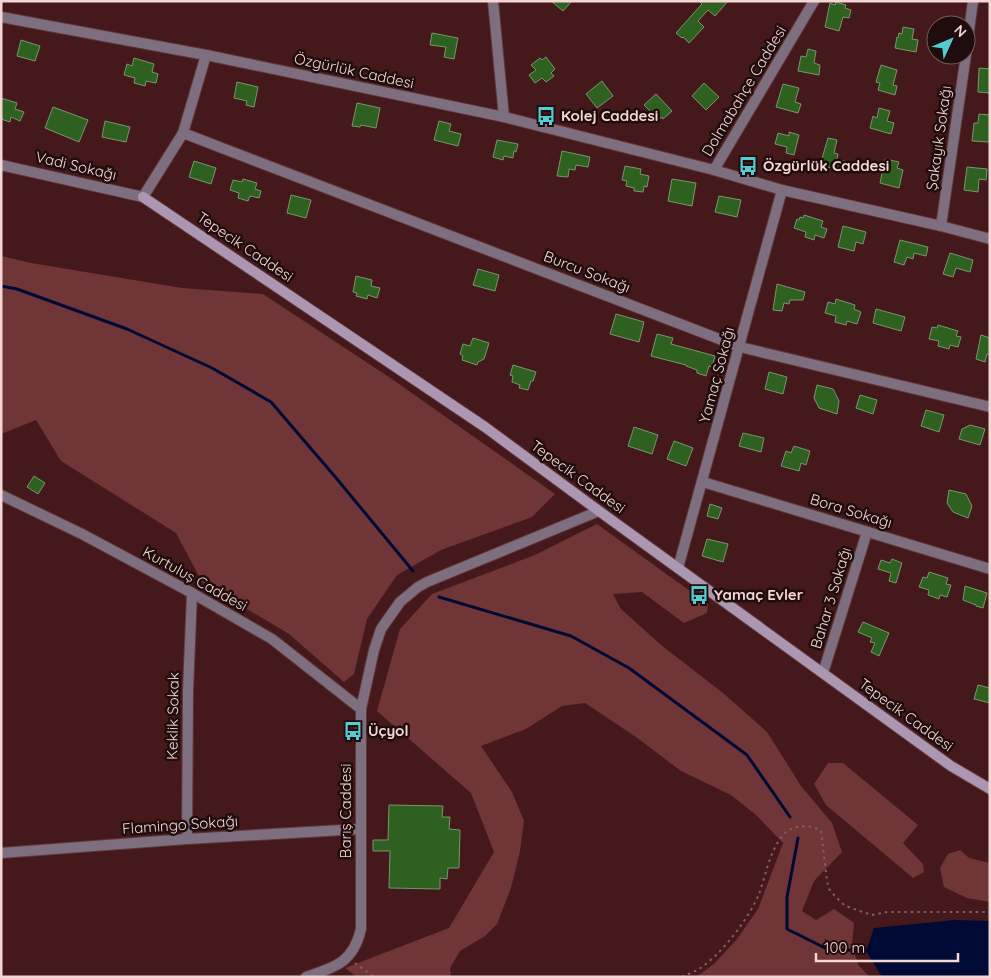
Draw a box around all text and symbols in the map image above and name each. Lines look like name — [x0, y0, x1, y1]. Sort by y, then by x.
north arrow — [926, 15, 976, 65]
text: N — [950, 21, 970, 41]
street label: Dolmabahçe Caddesi — [697, 22, 790, 160]
street label: Özgürlük Caddesi — [292, 49, 416, 92]
street label: Şakayık Sokağı — [922, 84, 955, 192]
bus stop icon: Kolej Caddesi — [535, 105, 557, 127]
place label: Kolej Caddesi — [561, 106, 658, 125]
street label: Vadi Sokağı — [34, 147, 118, 184]
bus stop icon: Özgürlük Caddesi — [737, 155, 759, 177]
place label: Özgürlük Caddesi — [763, 156, 889, 175]
street label: Tepecik Caddesi — [193, 207, 297, 286]
street label: Burcu Sokağı — [541, 246, 633, 297]
street label: Yamaç Sokağı — [695, 325, 738, 425]
street label: Tepecik Caddesi — [527, 436, 629, 517]
street label: Bora Sokağı — [808, 489, 894, 532]
street label: Kurtuluş Caddesi — [140, 542, 251, 615]
street label: Bahar 3 Sokağı — [806, 545, 855, 651]
bus stop icon: Yamaç Evler — [688, 584, 710, 606]
place label: Yamaç Evler — [714, 585, 804, 604]
street label: Keklik Sokak — [162, 672, 183, 760]
street label: Tepecik Caddesi — [855, 674, 957, 755]
bus stop icon: Üçyol — [342, 720, 364, 742]
place label: Üçyol — [368, 721, 409, 740]
street label: Barış Caddesi — [336, 764, 355, 858]
street label: Flamingo Sokağı — [121, 811, 238, 838]
scale bar — [816, 930, 958, 962]
text: 100 m — [824, 938, 865, 957]

